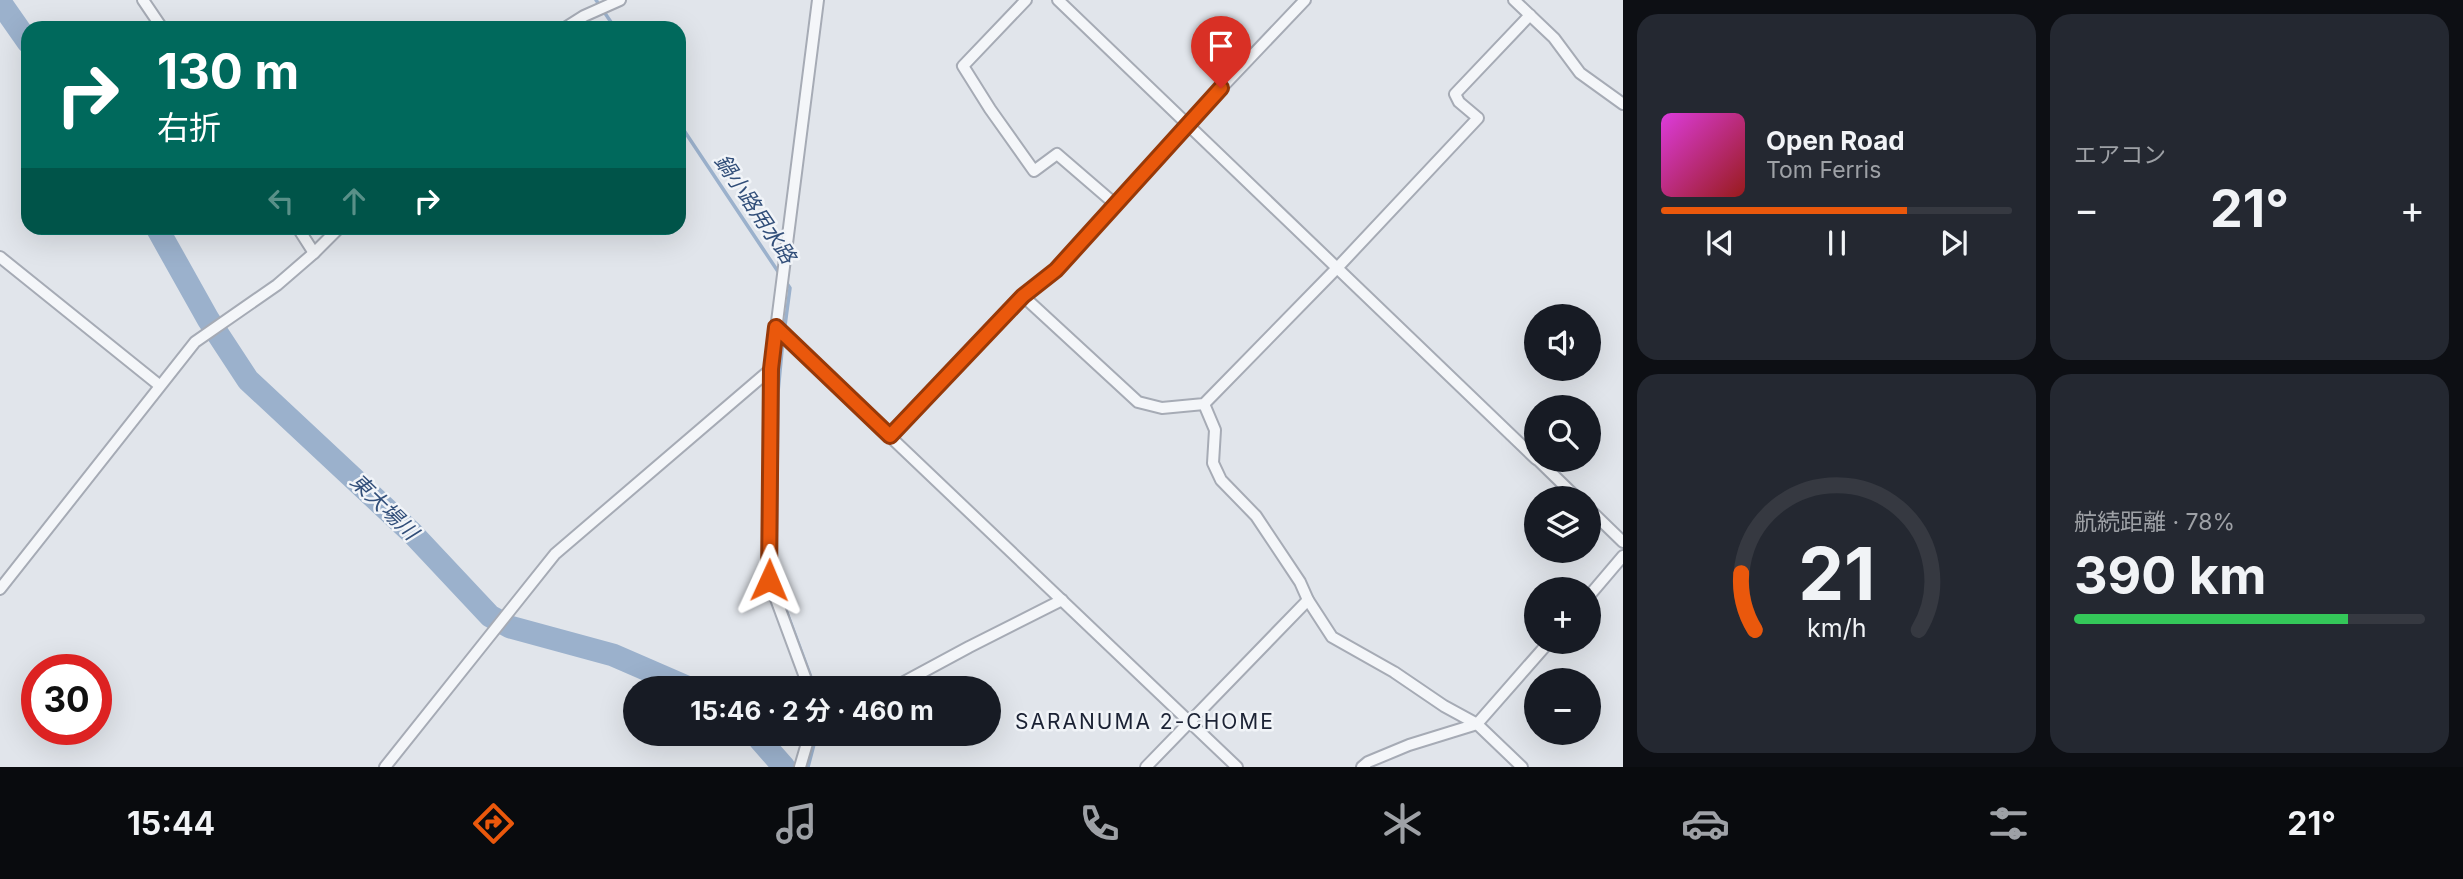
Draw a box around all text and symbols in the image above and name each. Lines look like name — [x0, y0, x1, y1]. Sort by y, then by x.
pin — [1191, 16, 1251, 88]
icon: arrive — [1202, 27, 1240, 65]
text: 130 m — [157, 42, 299, 101]
icon: right — [42, 49, 133, 140]
text: 右折 — [157, 108, 221, 147]
text: Open Road — [1766, 125, 1905, 156]
text: エアコン — [2074, 141, 2166, 169]
water label: 鍋小路用水路 — [710, 150, 802, 270]
text: Tom Ferris — [1766, 156, 1881, 184]
text: 21° — [2210, 177, 2289, 240]
icon: left — [262, 182, 300, 220]
icon: ahead — [335, 182, 373, 220]
icon: right — [408, 182, 446, 220]
text: − — [2074, 186, 2099, 232]
text: + — [2400, 186, 2425, 232]
icon: previous — [1701, 224, 1739, 262]
icon: pause — [1818, 224, 1856, 262]
icon: next — [1935, 224, 1973, 262]
map controls — [1524, 304, 1601, 745]
button: sound — [1524, 304, 1601, 381]
button: search — [1524, 395, 1601, 472]
water label: 東大場川 — [345, 468, 425, 546]
button: layers — [1524, 486, 1601, 563]
text: 航続距離 · 78% — [2074, 508, 2235, 536]
text: 21 — [1798, 529, 1875, 618]
position arrow — [732, 543, 806, 617]
text: 390 km — [2074, 544, 2266, 607]
button: + — [1524, 577, 1601, 654]
text: km/h — [1807, 612, 1866, 642]
speed limit sign: 30 — [21, 654, 112, 745]
button: − — [1524, 668, 1601, 745]
text: 15:46 · 2 分 · 460 m — [690, 695, 934, 726]
district label: SARANUMA 2-CHOME — [1015, 709, 1275, 734]
icon: directions — [469, 799, 518, 848]
icon: music — [772, 799, 821, 848]
icon: phone — [1075, 799, 1124, 848]
icon: climate — [1378, 799, 1427, 848]
icon: car — [1681, 799, 1730, 848]
icon: filters — [1984, 799, 2033, 848]
text: 15:44 — [127, 804, 215, 843]
text: 21° — [2287, 804, 2336, 843]

